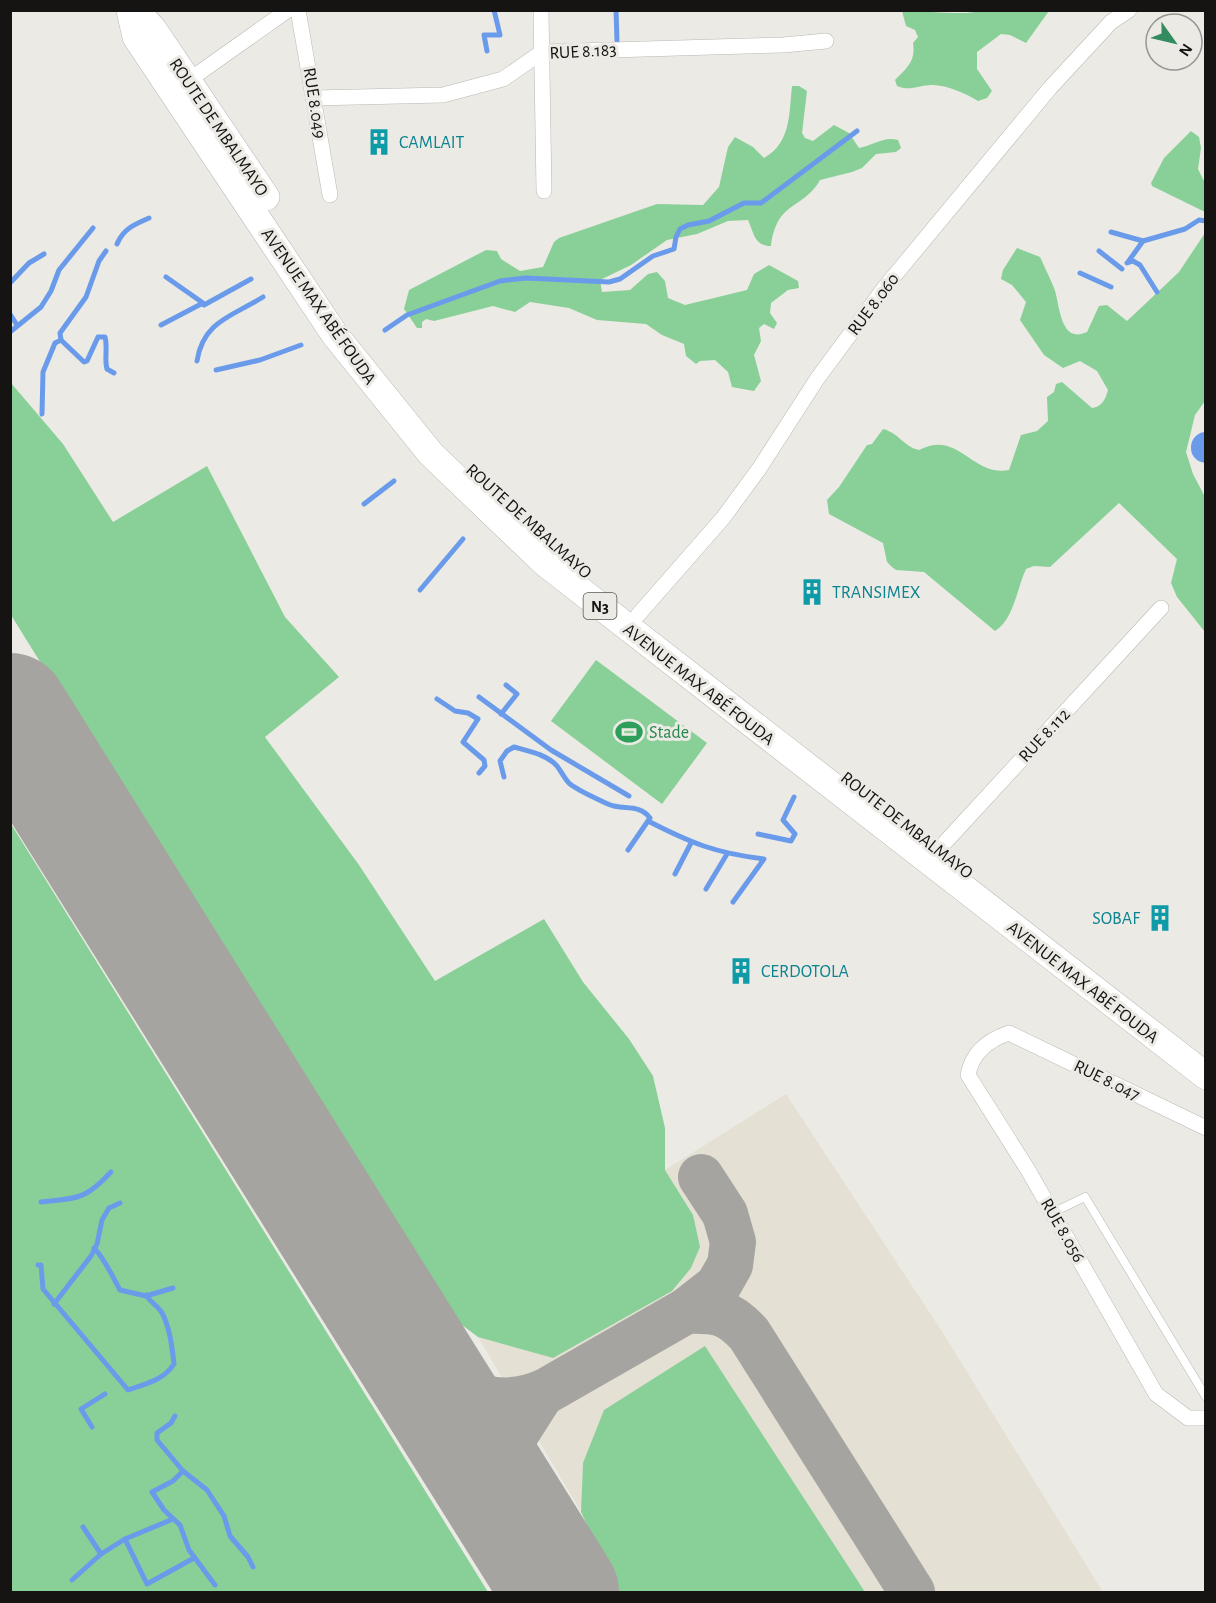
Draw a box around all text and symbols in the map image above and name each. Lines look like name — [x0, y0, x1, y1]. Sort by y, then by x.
north arrow — [1144, 12, 1204, 72]
street label: RUE 8.183 — [549, 41, 617, 63]
text: N — [1176, 41, 1195, 59]
street label: ROUTE DE MBALMAYO — [165, 55, 271, 200]
street label: RUE 8.049 — [300, 66, 329, 140]
building icon: CAMLAIT — [364, 127, 394, 157]
place label: CAMLAIT — [399, 134, 464, 152]
street label: AVENUE MAX ABÉ FOUDA — [257, 223, 382, 388]
street label: RUE 8.060 — [845, 270, 903, 339]
street label: ROUTE DE MBALMAYO — [462, 461, 595, 583]
building icon: TRANSIMEX — [797, 577, 827, 607]
place label: TRANSIMEX — [832, 584, 921, 602]
road number: N3 — [584, 593, 616, 619]
street label: AVENUE MAX ABÉ FOUDA — [620, 618, 780, 750]
street label: RUE 8.112 — [1016, 705, 1074, 766]
sports icon: Stade — [614, 717, 644, 747]
place label: Stade — [649, 724, 689, 742]
street label: ROUTE DE MBALMAYO — [837, 769, 976, 883]
building icon: SOBAF — [1145, 903, 1175, 933]
place label: SOBAF — [1092, 910, 1140, 928]
street label: AVENUE MAX ABÉ FOUDA — [1004, 916, 1164, 1048]
building icon: CERDOTOLA — [726, 956, 756, 986]
place label: CERDOTOLA — [761, 963, 849, 981]
street label: RUE 8.047 — [1071, 1057, 1142, 1105]
street label: RUE 8.056 — [1037, 1195, 1088, 1266]

